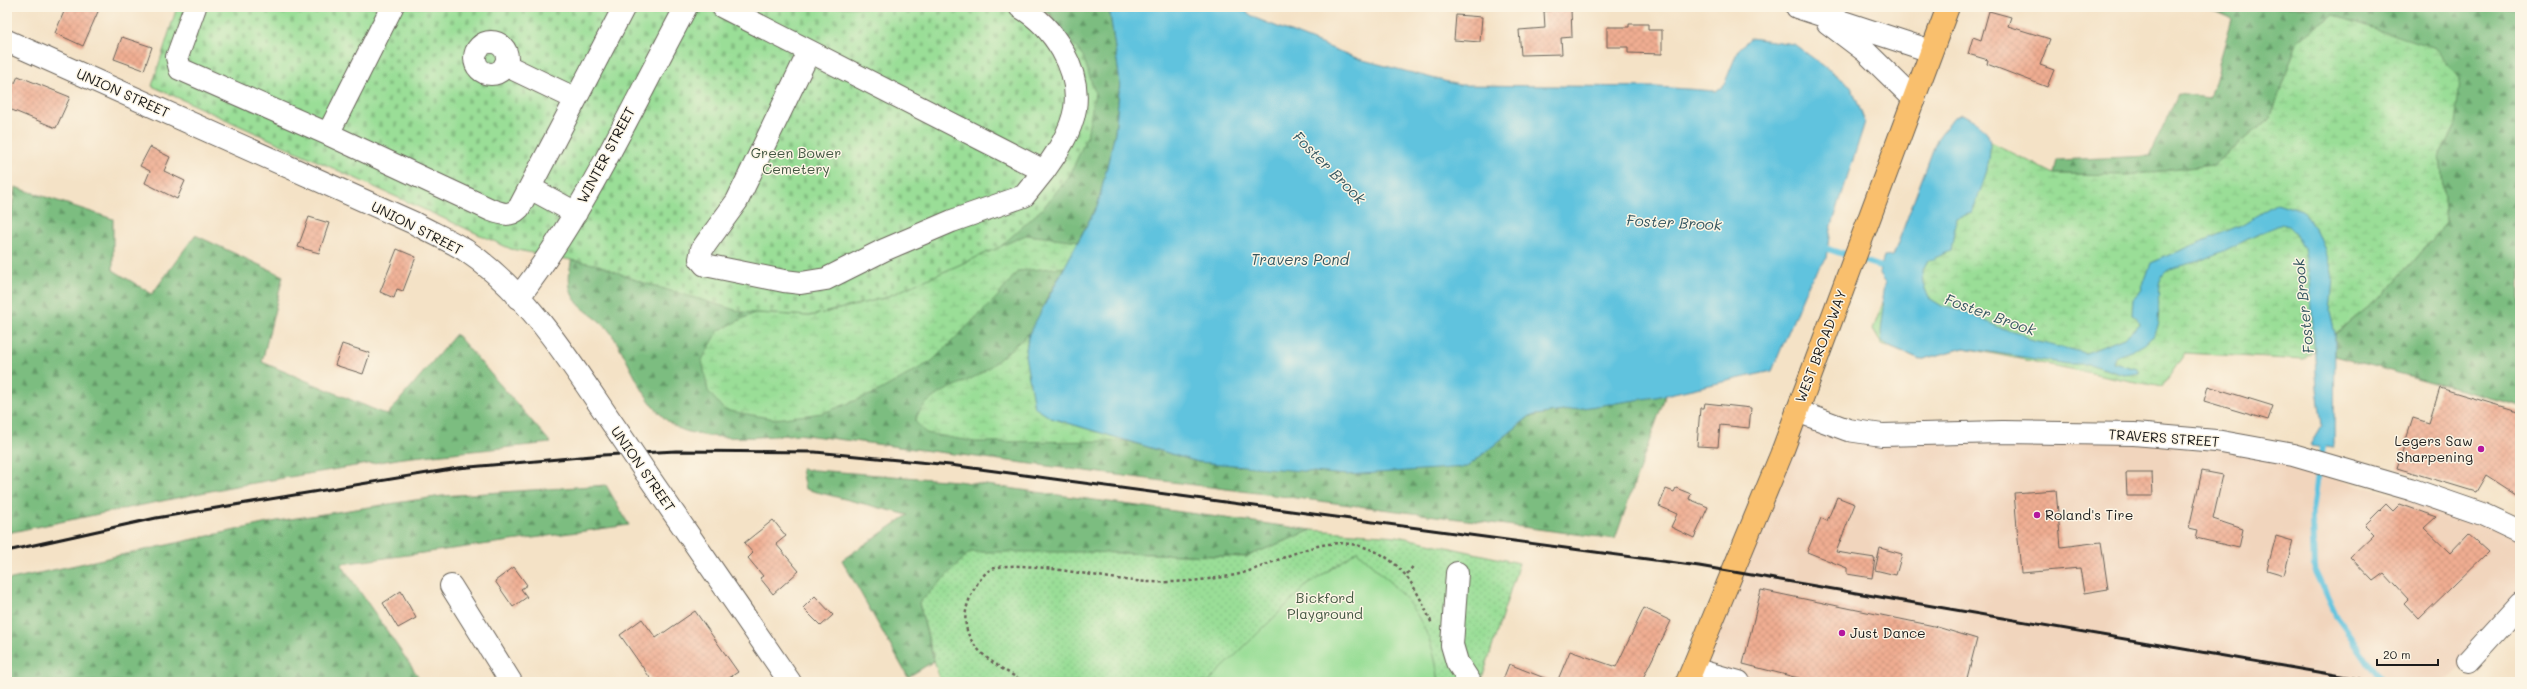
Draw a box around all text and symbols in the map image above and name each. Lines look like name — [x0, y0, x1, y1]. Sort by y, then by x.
street label: UNION STREET — [74, 63, 173, 122]
street label: WINTER STREET — [572, 103, 639, 206]
water label: Foster Brook — [1289, 126, 1371, 209]
park label: Green Bower Cemetery — [751, 143, 841, 178]
street label: UNION STREET — [368, 196, 466, 259]
water label: Foster Brook — [1626, 210, 1723, 235]
water label: Travers Pond — [1251, 249, 1350, 269]
water label: Foster Brook — [2288, 257, 2318, 355]
street label: WEST BROADWAY — [1790, 287, 1851, 405]
water label: Foster Brook — [1942, 288, 2040, 340]
street label: UNION STREET — [607, 422, 680, 515]
street label: TRAVERS STREET — [2108, 424, 2220, 451]
place label: Legers Saw Sharpening — [2394, 431, 2473, 466]
marker: Legers Saw Sharpening — [2476, 444, 2486, 454]
place label: Roland's Tire — [2045, 505, 2133, 524]
marker: Roland's Tire — [2032, 510, 2042, 520]
park label: Bickford Playground — [1287, 588, 1363, 623]
place label: Just Dance — [1850, 623, 1926, 642]
marker: Just Dance — [1837, 628, 1847, 638]
scale bar — [2377, 641, 2438, 667]
text: 20 m — [2383, 646, 2411, 662]

